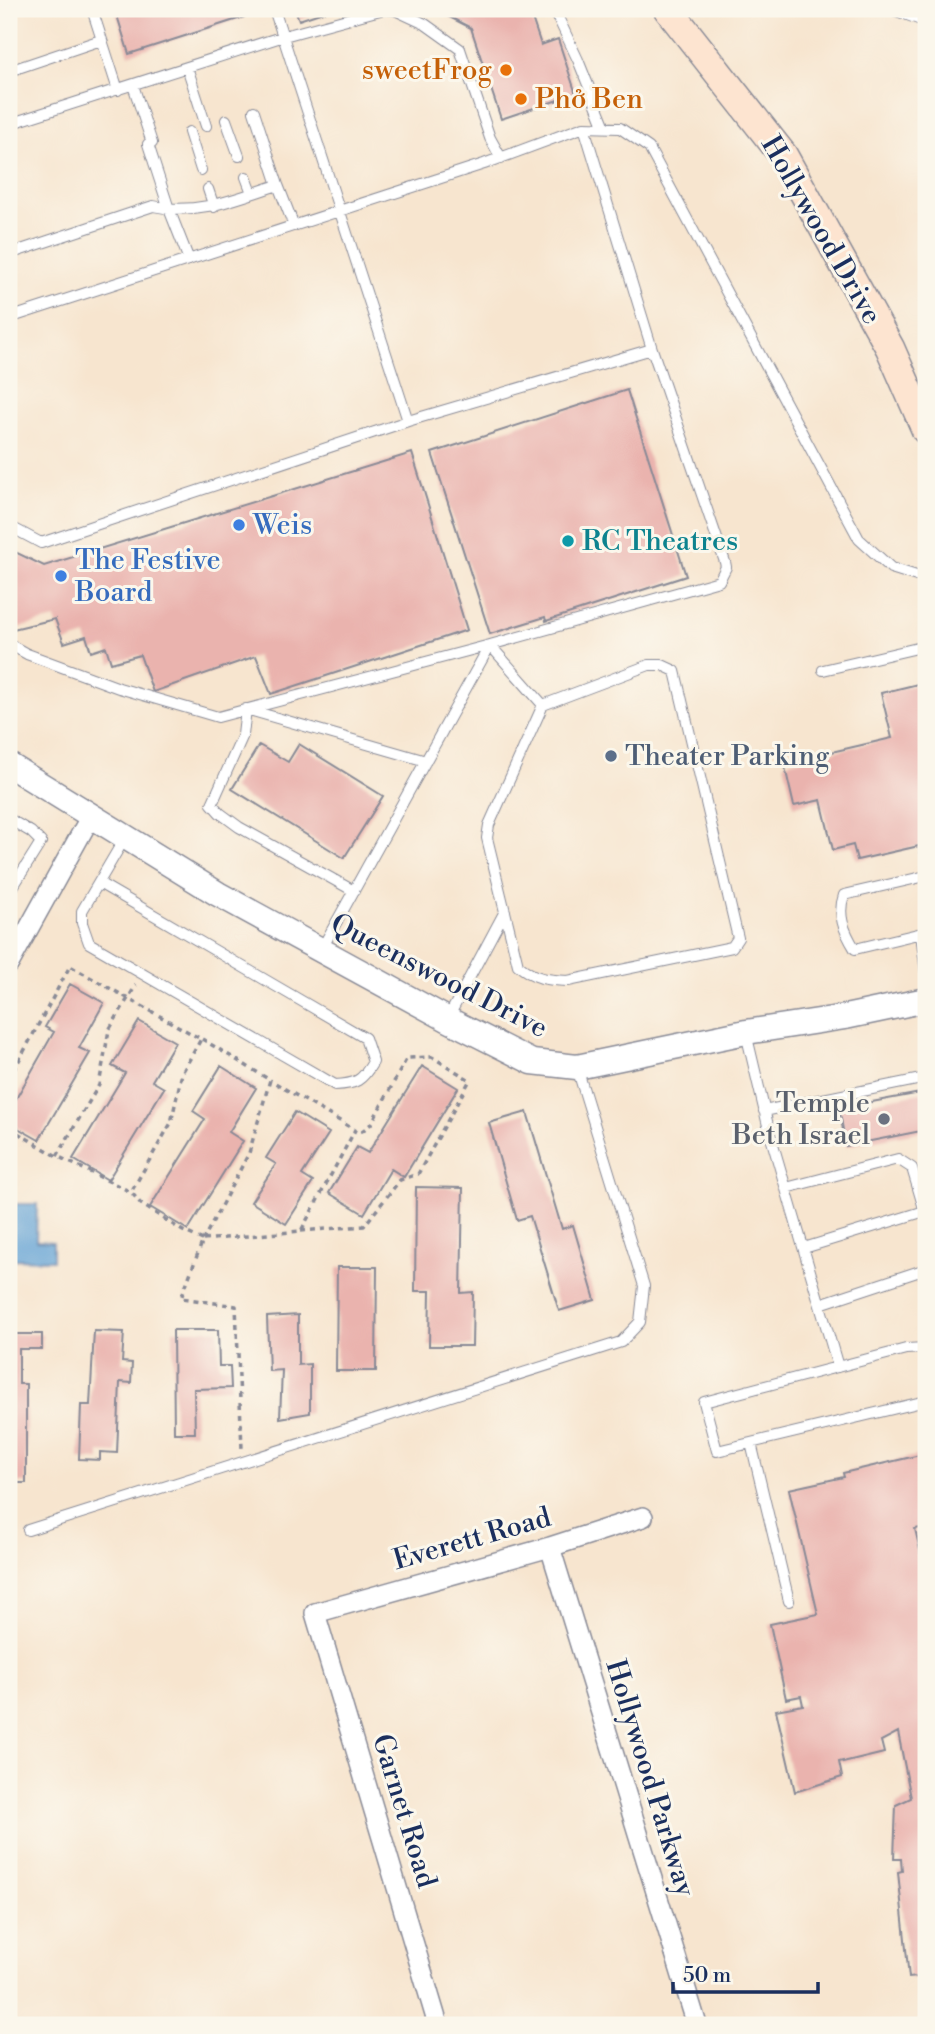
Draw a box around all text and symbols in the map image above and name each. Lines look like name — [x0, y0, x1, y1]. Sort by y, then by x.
place label: sweetFrog — [362, 53, 492, 88]
marker: sweetFrog — [498, 62, 514, 78]
place label: Phở Ben — [535, 82, 643, 117]
marker: Phở Ben — [513, 91, 529, 107]
street label: Hollywood Drive — [753, 129, 889, 331]
place label: Weis — [252, 508, 312, 543]
marker: Weis — [231, 517, 247, 533]
place label: RC Theatres — [582, 524, 738, 559]
marker: RC Theatres — [560, 533, 576, 549]
place label: The Festive Board — [74, 543, 221, 610]
marker: The Festive Board — [53, 568, 69, 584]
place label: Theater Parking — [625, 739, 830, 774]
marker: Theater Parking — [603, 748, 619, 764]
street label: Queenswood Drive — [325, 906, 553, 1046]
place label: Temple Beth Israel — [731, 1086, 870, 1153]
marker: Temple Beth Israel — [876, 1111, 892, 1127]
street label: Everett Road — [389, 1500, 555, 1578]
street label: Hollywood Parkway — [597, 1655, 703, 1901]
street label: Garnet Road — [364, 1730, 444, 1892]
scale bar — [673, 1950, 818, 1994]
text: 50 m — [683, 1963, 731, 1989]

